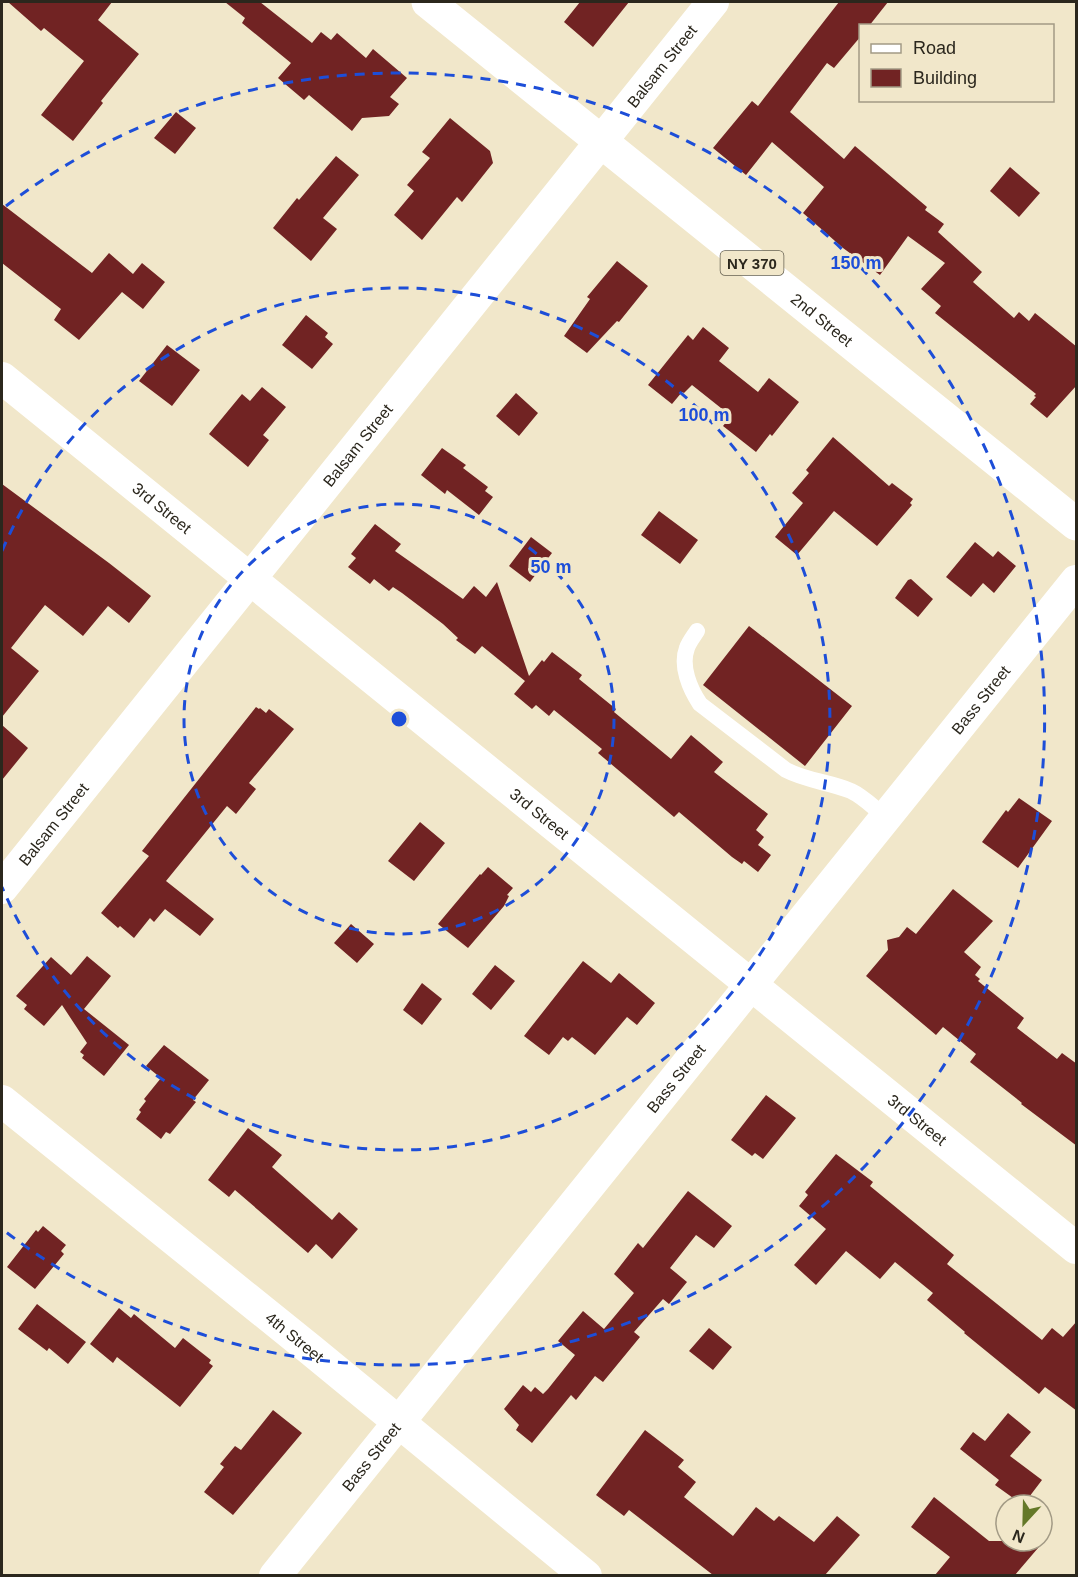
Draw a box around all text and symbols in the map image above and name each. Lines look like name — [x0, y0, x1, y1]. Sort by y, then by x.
street label: Balsam Street — [624, 21, 700, 110]
legend — [859, 24, 1054, 102]
text: Road — [913, 38, 956, 58]
text: Building — [913, 68, 977, 88]
road number: NY 370 — [720, 251, 783, 275]
text: 150 m — [830, 253, 882, 273]
street label: 2nd Street — [788, 290, 857, 350]
street label: Balsam Street — [319, 400, 396, 490]
text: 100 m — [678, 405, 730, 425]
street label: 3rd Street — [129, 479, 195, 537]
text: 50 m — [530, 557, 572, 577]
street label: Bass Street — [948, 662, 1013, 737]
centre of rings — [389, 709, 409, 729]
street label: Balsam Street — [15, 779, 92, 869]
street label: 3rd Street — [507, 785, 573, 843]
street label: Bass Street — [643, 1040, 709, 1116]
street label: 3rd Street — [885, 1091, 950, 1149]
street label: 4th Street — [262, 1309, 328, 1366]
street label: Bass Street — [338, 1419, 404, 1494]
north arrow — [994, 1493, 1054, 1553]
text: N — [1010, 1526, 1027, 1546]

